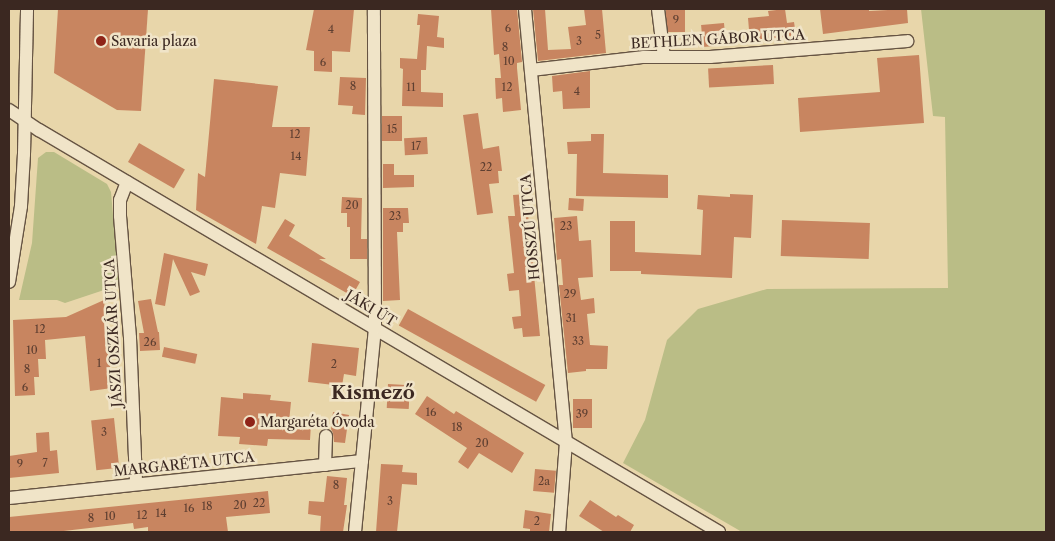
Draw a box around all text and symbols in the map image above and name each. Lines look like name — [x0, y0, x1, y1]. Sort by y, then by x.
house number: 9 — [673, 13, 679, 27]
house number: 6 — [505, 21, 511, 35]
house number: 4 — [328, 22, 334, 36]
street label: BETHLEN GÁBOR UTCA — [630, 26, 806, 52]
house number: 5 — [595, 28, 601, 42]
place label: Savaria plaza — [111, 33, 197, 49]
house number: 3 — [576, 34, 582, 48]
marker: Savaria plaza — [95, 35, 107, 47]
house number: 8 — [502, 40, 508, 54]
house number: 10 — [503, 54, 515, 68]
house number: 6 — [320, 55, 326, 69]
house number: 8 — [350, 79, 356, 93]
house number: 11 — [406, 80, 416, 94]
house number: 12 — [502, 80, 512, 94]
house number: 4 — [574, 84, 580, 98]
house number: 15 — [387, 122, 397, 136]
house number: 12 — [290, 127, 300, 141]
house number: 17 — [411, 139, 421, 153]
house number: 14 — [291, 149, 301, 163]
house number: 22 — [480, 160, 492, 174]
street label: HOSSZÚ UTCA — [517, 173, 543, 281]
house number: 20 — [345, 198, 359, 212]
house number: 23 — [389, 209, 401, 223]
house number: 23 — [560, 219, 572, 233]
street label: JÁSZI OSZKÁR UTCA — [101, 258, 125, 408]
street label: JÁKI ÚT — [342, 286, 400, 330]
house number: 29 — [564, 287, 576, 301]
house number: 31 — [566, 311, 576, 325]
house number: 12 — [35, 322, 45, 336]
house number: 33 — [572, 334, 584, 348]
house number: 26 — [144, 335, 156, 349]
house number: 10 — [26, 343, 38, 357]
house number: 1 — [97, 356, 101, 370]
house number: 2 — [331, 357, 337, 371]
house number: 8 — [24, 362, 30, 376]
house number: 6 — [22, 380, 28, 394]
district label: Kismező — [331, 382, 415, 404]
house number: 16 — [425, 405, 437, 419]
house number: 39 — [576, 407, 588, 421]
place label: Margaréta Óvoda — [260, 414, 375, 430]
marker: Margaréta Óvoda — [244, 416, 256, 428]
house number: 18 — [451, 420, 463, 434]
house number: 3 — [101, 425, 107, 439]
house number: 20 — [475, 436, 489, 450]
street label: MARGARÉTA UTCA — [113, 448, 255, 480]
house number: 7 — [42, 456, 48, 470]
house number: 9 — [17, 457, 23, 471]
house number: 2a — [538, 474, 550, 488]
house number: 8 — [333, 478, 339, 492]
house number: 3 — [387, 494, 393, 508]
house number: 22 — [253, 496, 265, 510]
house number: 20 — [233, 498, 247, 512]
house number: 18 — [201, 499, 213, 513]
house number: 16 — [183, 501, 195, 515]
house number: 14 — [156, 506, 166, 520]
house number: 12 — [137, 508, 147, 522]
house number: 10 — [104, 509, 116, 523]
house number: 8 — [88, 511, 94, 525]
house number: 2 — [534, 514, 540, 528]

